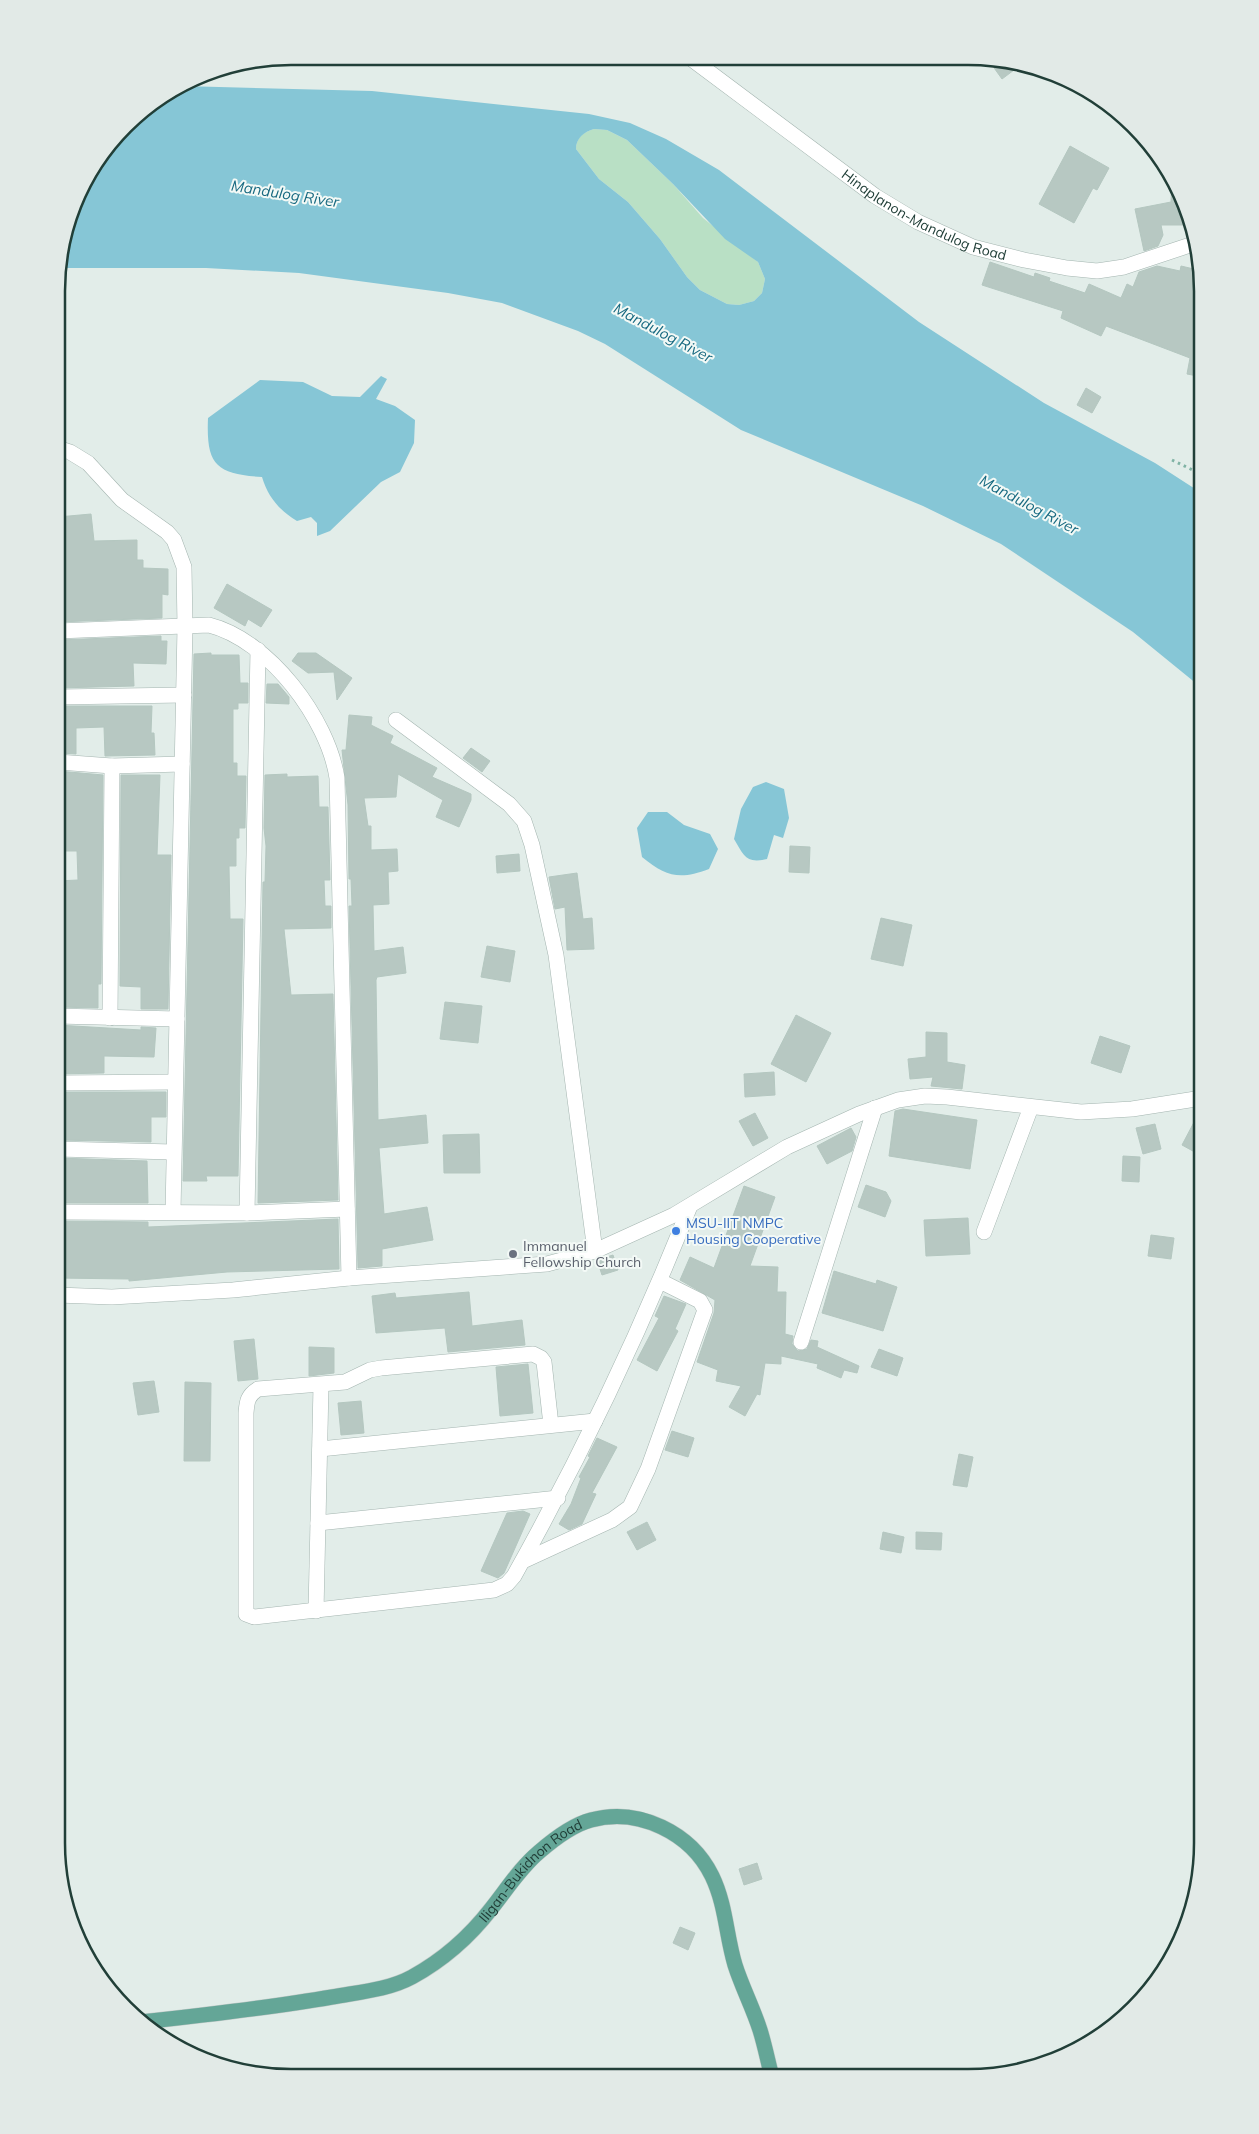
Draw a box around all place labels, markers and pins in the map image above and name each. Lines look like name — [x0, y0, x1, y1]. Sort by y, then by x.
place label: MSU-IIT NMPC Housing Cooperative — [686, 1214, 821, 1248]
marker: MSU-IIT NMPC Housing Cooperative — [670, 1225, 682, 1237]
place label: Immanuel Fellowship Church — [523, 1237, 641, 1271]
marker: Immanuel Fellowship Church — [507, 1248, 519, 1260]

